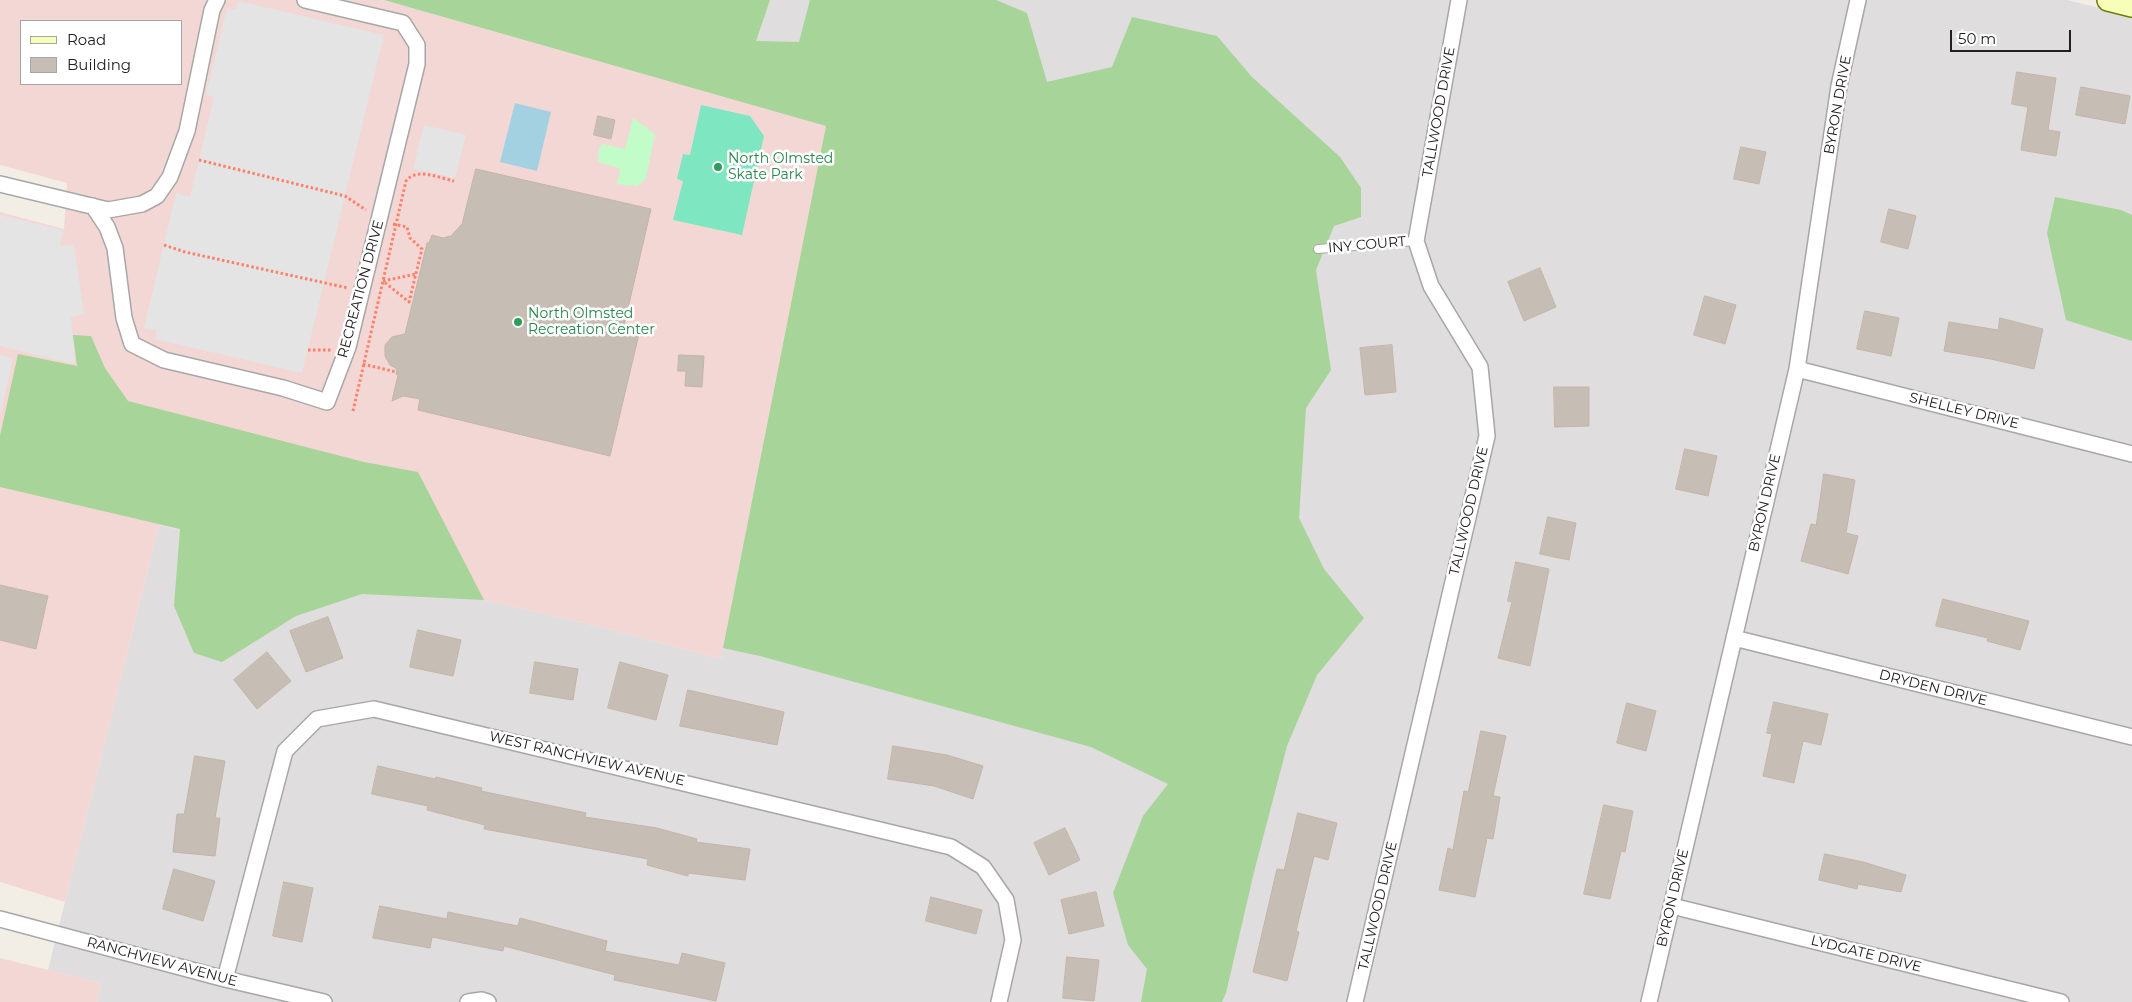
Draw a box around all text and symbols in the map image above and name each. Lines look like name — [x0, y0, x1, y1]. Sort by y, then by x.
legend — [20, 20, 182, 85]
scale bar — [1952, 20, 2073, 52]
text: 50 m — [1958, 29, 1996, 48]
text: Road — [67, 30, 106, 49]
street label: TALLWOOD DRIVE — [1419, 46, 1459, 178]
street label: BYRON DRIVE — [1821, 54, 1855, 156]
text: Building — [67, 55, 131, 74]
place label: North Olmsted Skate Park — [728, 151, 833, 184]
marker: North Olmsted Skate Park — [712, 161, 724, 173]
street label: RECREATION DRIVE — [334, 218, 388, 360]
street label: INY COURT — [1327, 233, 1407, 257]
place label: North Olmsted Recreation Center — [528, 306, 655, 338]
marker: North Olmsted Recreation Center — [512, 316, 524, 328]
street label: SHELLEY DRIVE — [1907, 389, 2021, 433]
street label: TALLWOOD DRIVE — [1446, 445, 1492, 577]
street label: BYRON DRIVE — [1746, 452, 1784, 554]
street label: DRYDEN DRIVE — [1877, 666, 1989, 710]
street label: WEST RANCHVIEW AVENUE — [488, 728, 686, 790]
street label: TALLWOOD DRIVE — [1355, 840, 1401, 972]
street label: BYRON DRIVE — [1654, 847, 1692, 949]
street label: LYDGATE DRIVE — [1809, 932, 1923, 976]
street label: RANCHVIEW AVENUE — [85, 934, 239, 990]

